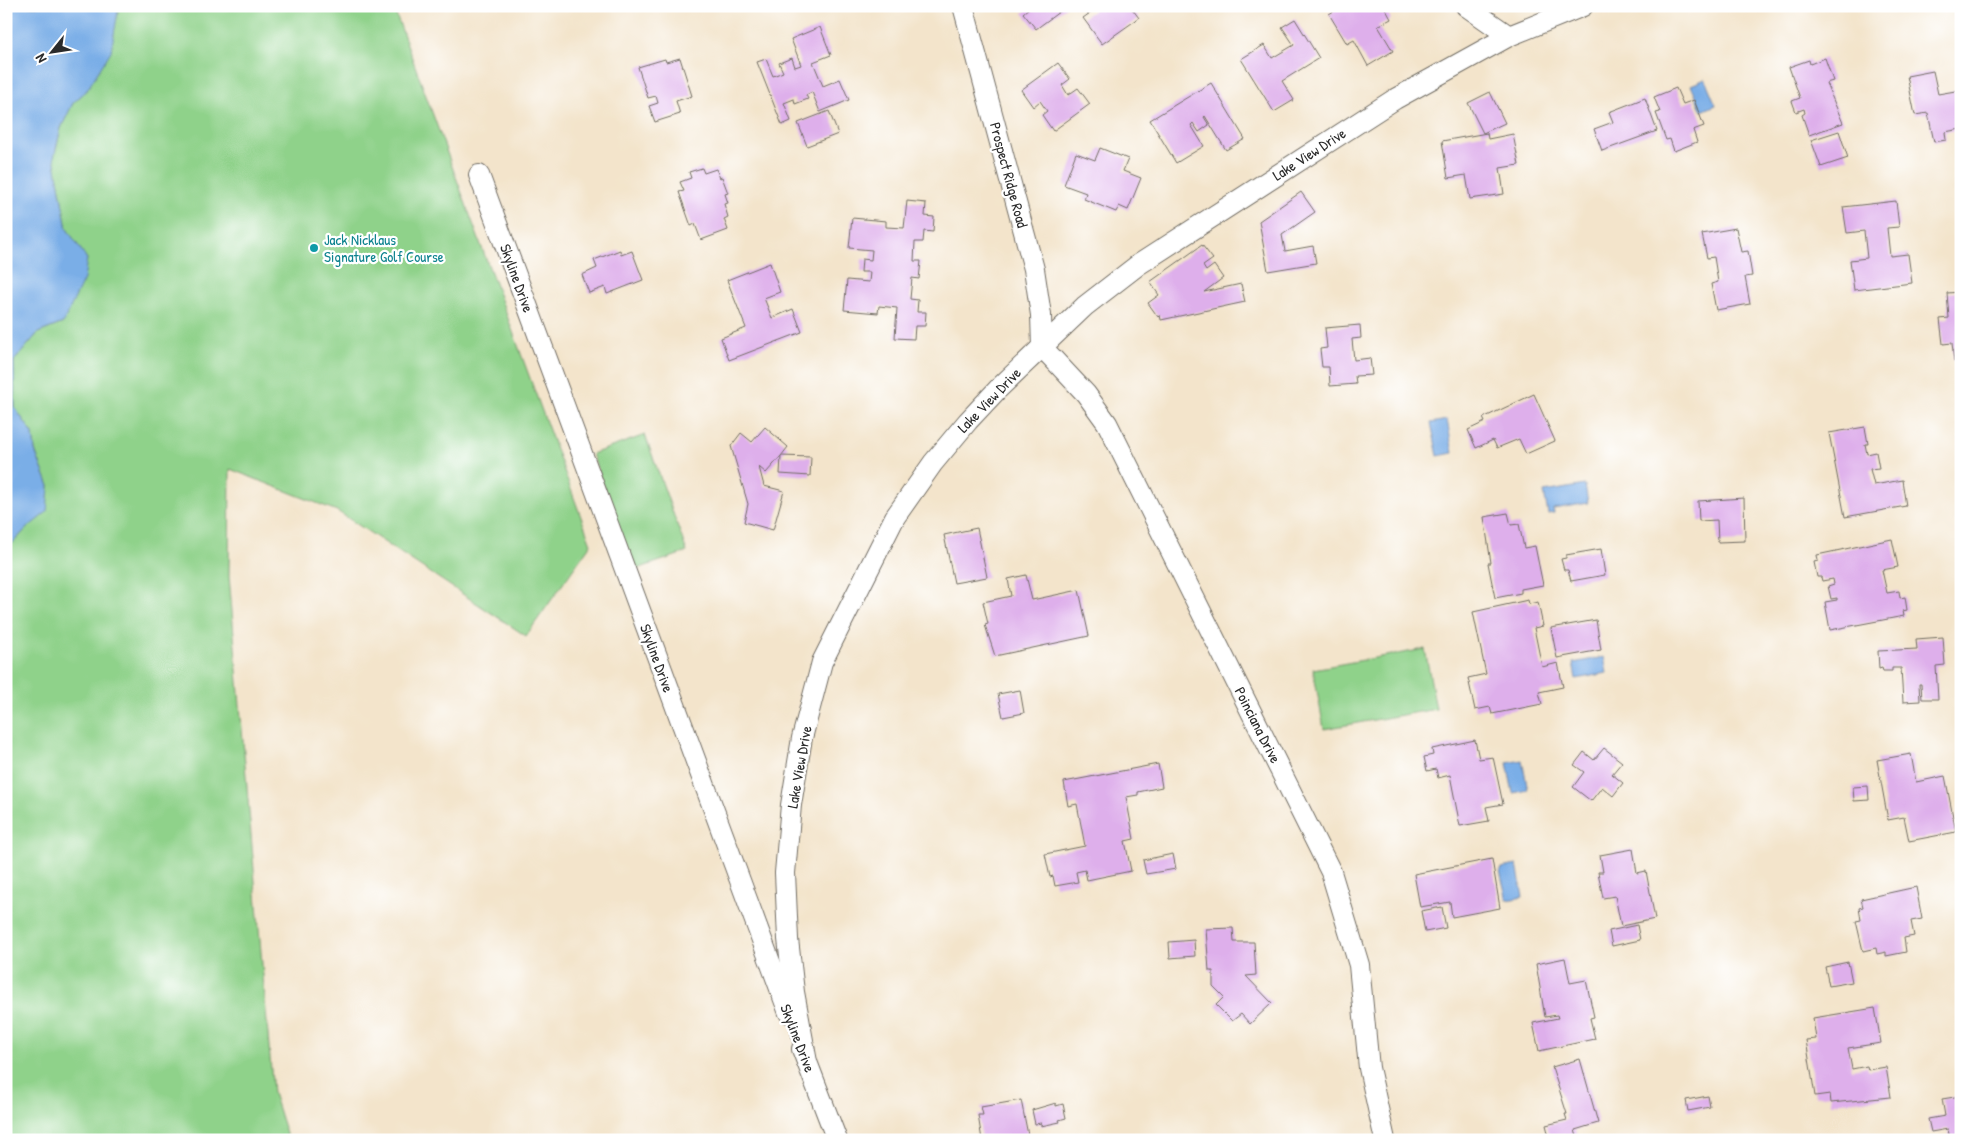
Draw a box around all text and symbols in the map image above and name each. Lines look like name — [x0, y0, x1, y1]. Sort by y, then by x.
north arrow — [28, 28, 78, 78]
text: N — [30, 50, 50, 67]
street label: Prospect Ridge Road — [985, 120, 1033, 230]
street label: Lake View Drive — [1268, 122, 1350, 186]
place label: Jack Nicklaus Signature Golf Course — [324, 229, 444, 267]
street label: Skyline Drive — [495, 241, 539, 315]
marker: Jack Nicklaus Signature Golf Course — [308, 242, 320, 254]
street label: Lake View Drive — [952, 363, 1026, 437]
street label: Skyline Drive — [635, 621, 679, 695]
street label: Poinciana Drive — [1230, 683, 1286, 767]
street label: Lake View Drive — [781, 724, 817, 810]
street label: Skyline Drive — [775, 1001, 821, 1075]

